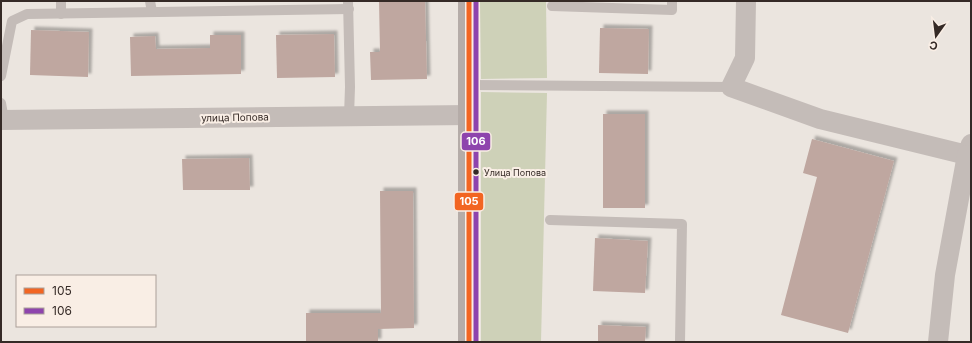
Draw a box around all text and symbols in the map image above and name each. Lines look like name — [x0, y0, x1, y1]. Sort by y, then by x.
north arrow — [916, 16, 956, 56]
text: С — [928, 38, 939, 53]
street label: улица Попова — [201, 110, 269, 124]
line badge: 106 — [461, 132, 491, 151]
text: 106 — [466, 134, 486, 148]
marker: Улица Попова — [471, 167, 481, 177]
place label: Улица Попова — [484, 167, 546, 178]
line badge: 105 — [454, 192, 484, 211]
text: 105 — [459, 194, 479, 208]
legend — [16, 275, 156, 327]
text: 105 — [52, 283, 72, 298]
text: 106 — [52, 303, 72, 318]

